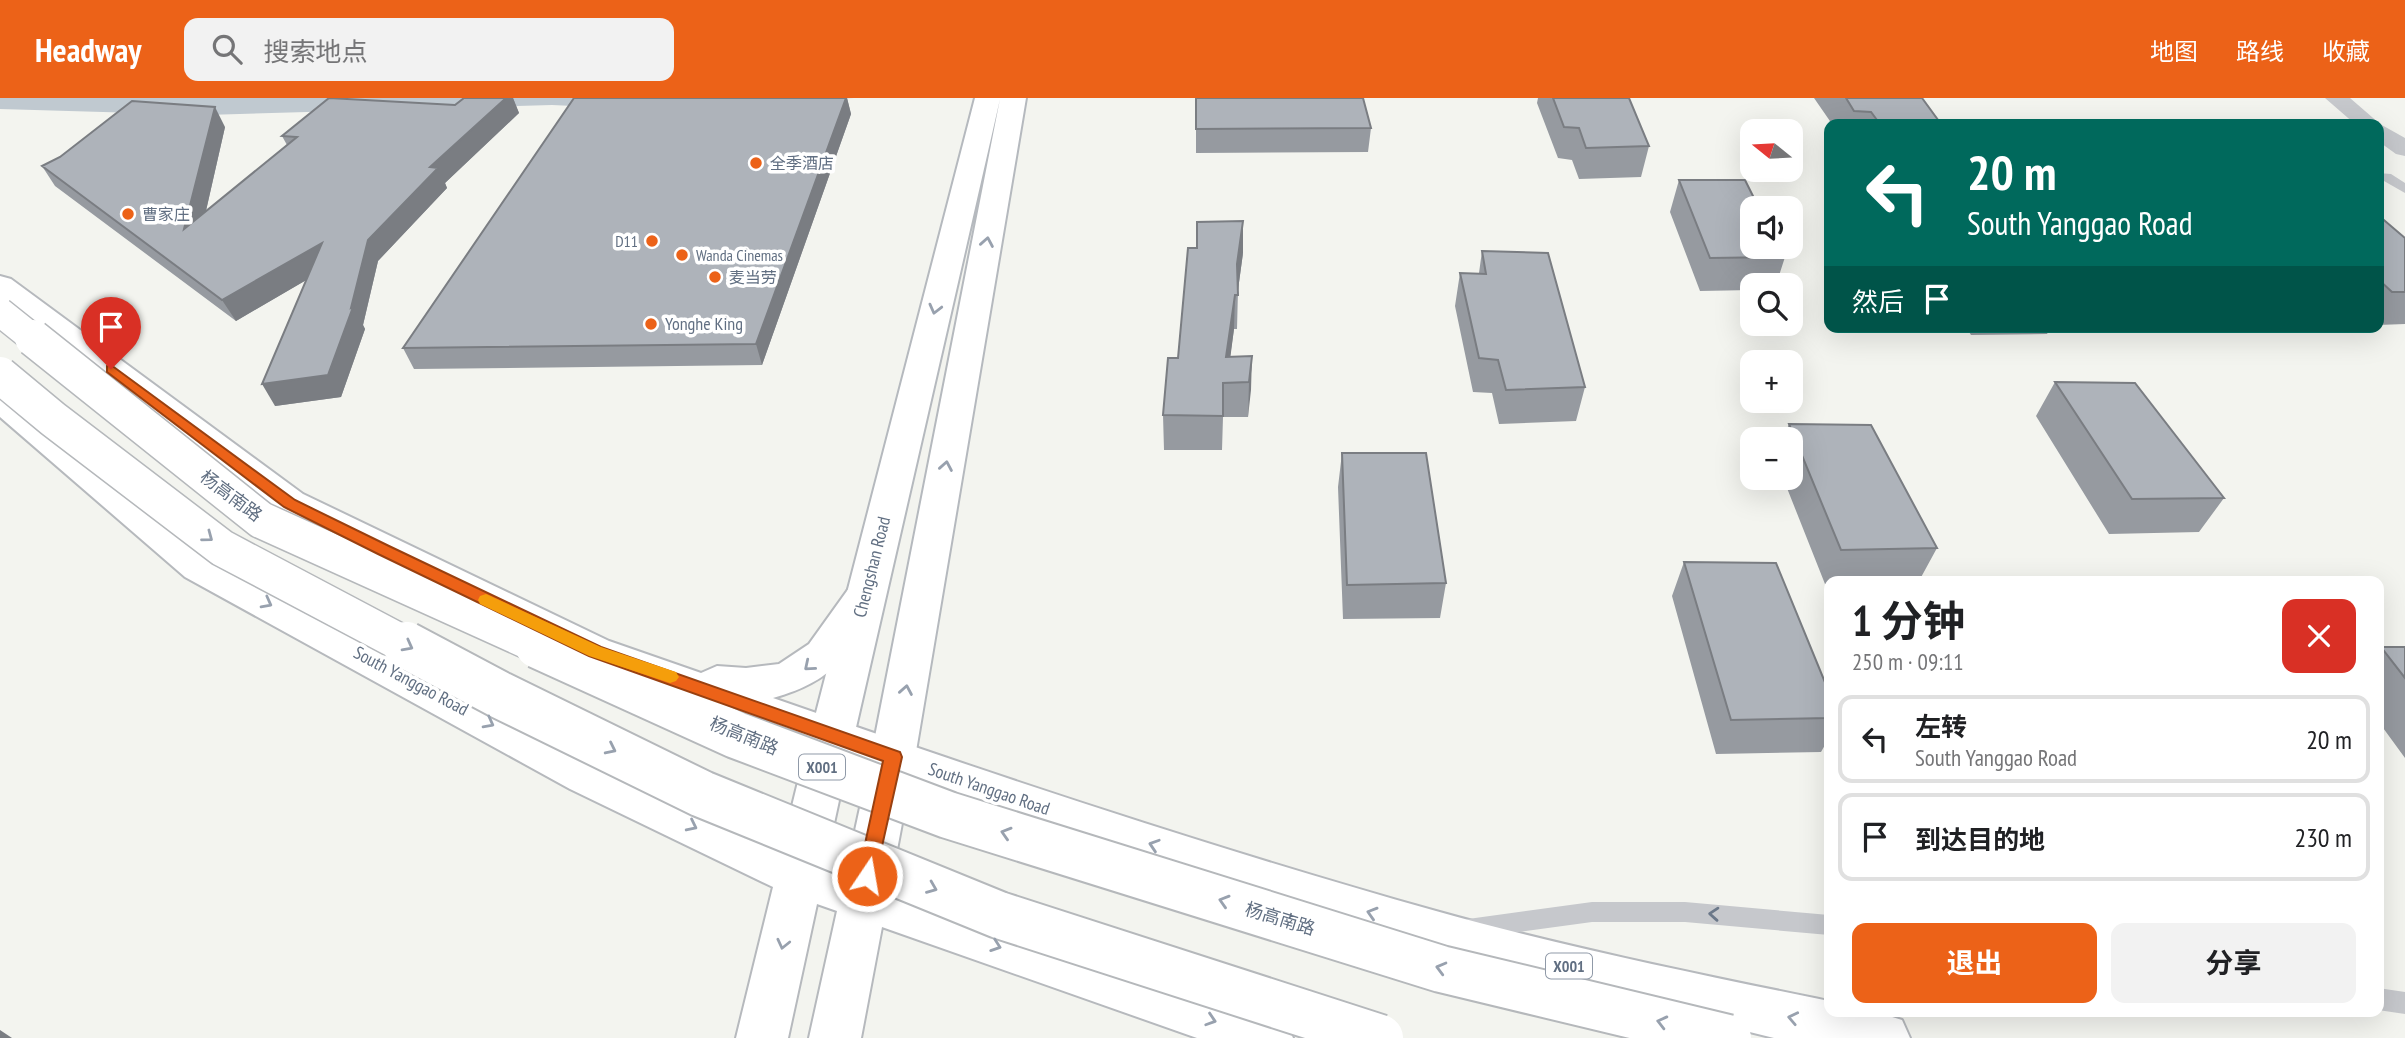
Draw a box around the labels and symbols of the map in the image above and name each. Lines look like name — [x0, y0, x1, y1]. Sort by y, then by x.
north arrow — [1740, 119, 1802, 182]
place label: 全季酒店 — [770, 153, 834, 173]
marker: 全季酒店 — [748, 155, 764, 171]
place label: 曹家庄 — [142, 204, 190, 224]
marker: 曹家庄 — [120, 206, 136, 222]
place label: D11 — [615, 231, 638, 251]
marker: D11 — [644, 233, 660, 249]
one-way arrow — [979, 236, 994, 248]
place label: Wanda Cinemas — [696, 245, 783, 265]
marker: Wanda Cinemas — [674, 247, 690, 263]
place label: 麦当劳 — [729, 267, 777, 287]
marker: 麦当劳 — [707, 269, 723, 285]
pin — [81, 297, 141, 369]
one-way arrow — [929, 303, 943, 315]
place label: Yonghe King — [665, 312, 743, 335]
marker: Yonghe King — [643, 316, 659, 332]
one-way arrow — [938, 460, 953, 472]
street label: 杨高南路 — [196, 465, 267, 526]
street label: Chengshan Road — [848, 514, 895, 620]
one-way arrow — [201, 529, 213, 542]
one-way arrow — [260, 595, 272, 609]
one-way arrow — [401, 638, 413, 651]
street label: South Yanggao Road — [350, 641, 473, 720]
one-way arrow — [804, 658, 817, 670]
one-way arrow — [897, 684, 912, 696]
street label: 杨高南路 — [707, 711, 782, 760]
one-way arrow — [482, 715, 494, 729]
one-way arrow — [604, 741, 616, 755]
road number: X001 — [799, 754, 845, 780]
street label: South Yanggao Road — [925, 757, 1053, 820]
one-way arrow — [685, 817, 697, 831]
one-way arrow — [1001, 827, 1013, 842]
position arrow — [830, 839, 904, 913]
one-way arrow — [1149, 839, 1161, 853]
one-way arrow — [925, 879, 937, 893]
one-way arrow — [1218, 895, 1230, 909]
street label: 杨高南路 — [1242, 897, 1318, 940]
one-way arrow — [1366, 906, 1378, 921]
one-way arrow — [1708, 907, 1719, 922]
one-way arrow — [777, 938, 792, 950]
one-way arrow — [990, 938, 1002, 952]
road number: X001 — [1546, 954, 1592, 978]
one-way arrow — [1435, 962, 1447, 977]
one-way arrow — [1205, 1012, 1217, 1026]
one-way arrow — [1787, 1012, 1799, 1027]
one-way arrow — [1656, 1016, 1668, 1030]

